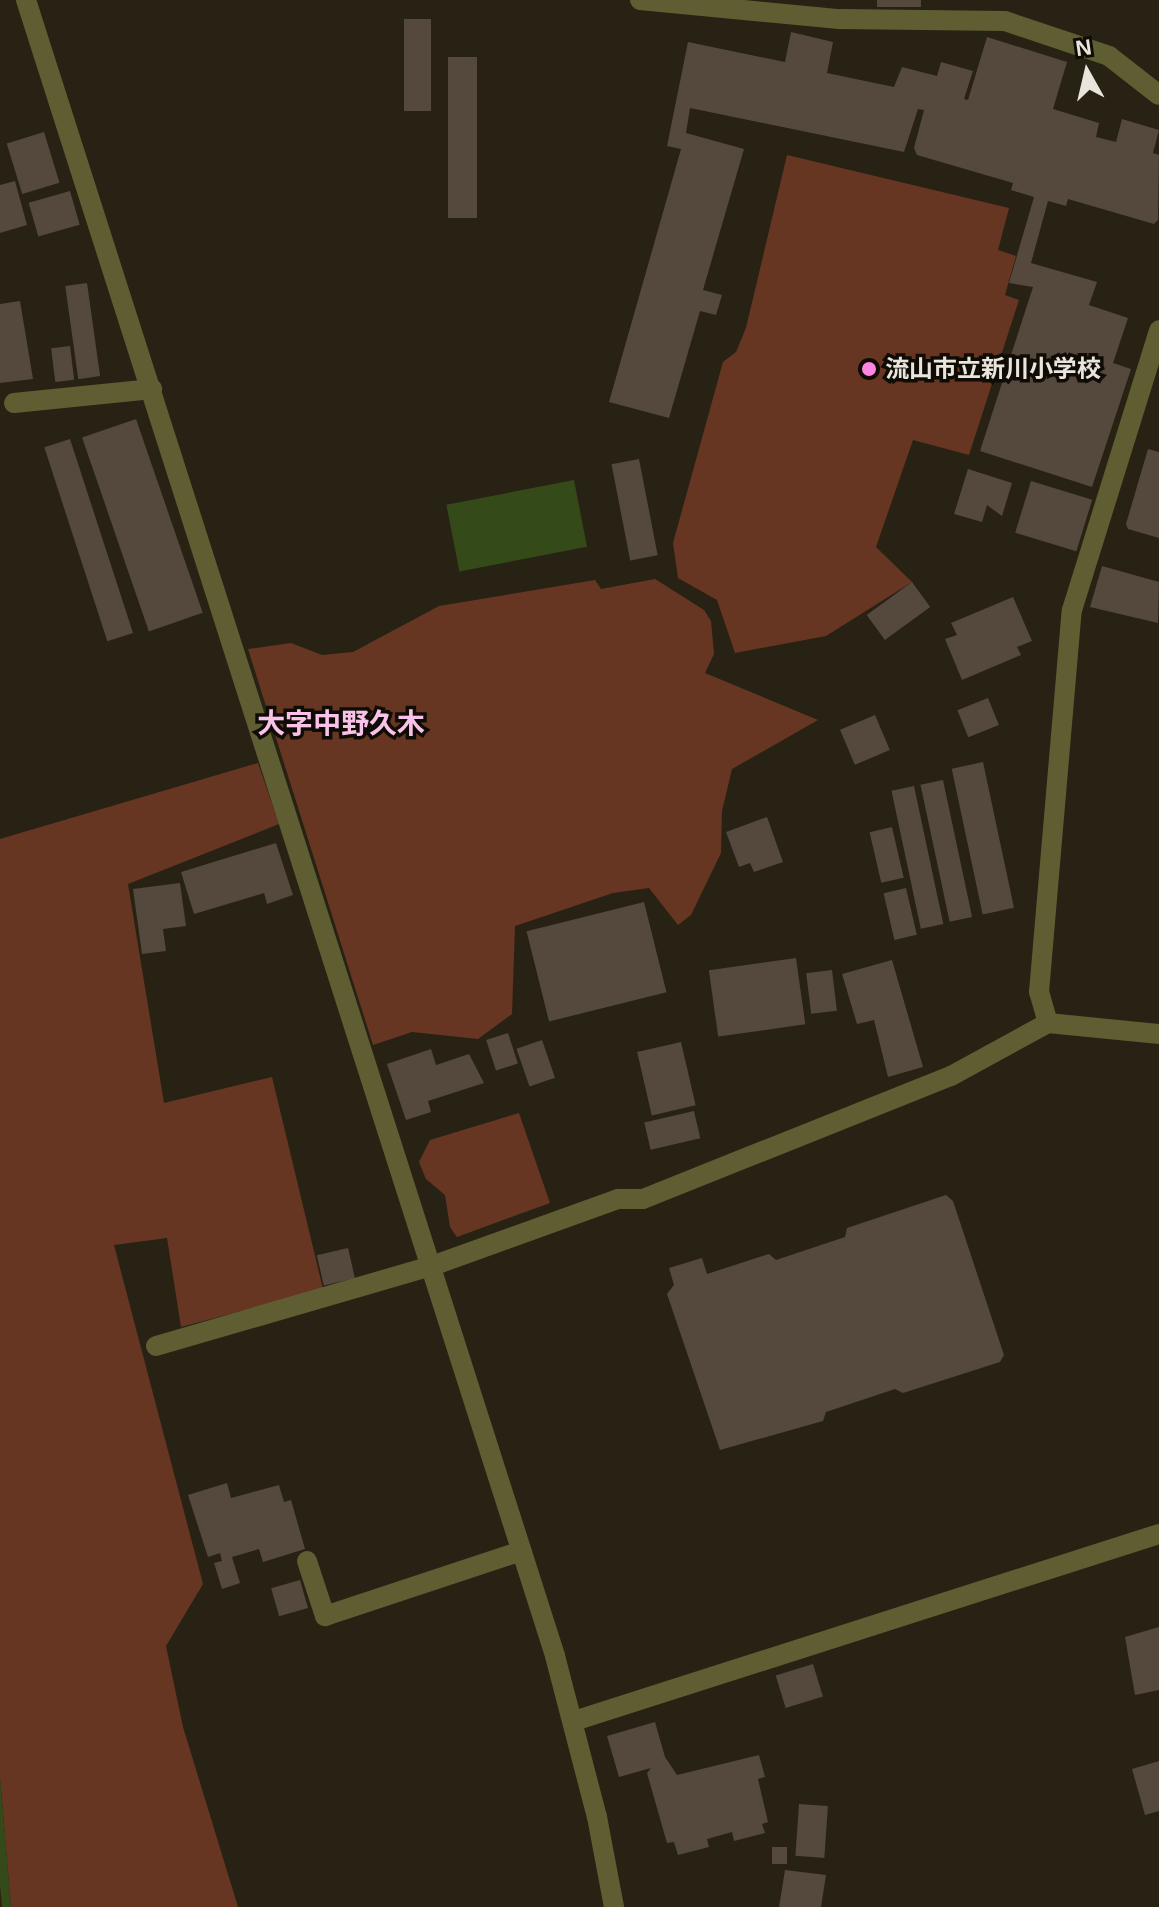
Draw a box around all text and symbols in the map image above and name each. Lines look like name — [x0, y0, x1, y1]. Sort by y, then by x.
north arrow — [1047, 32, 1127, 112]
text: N — [1074, 34, 1093, 61]
place label: 流山市立新川小学校 — [885, 355, 1101, 383]
marker: 流山市立新川小学校 — [860, 360, 878, 378]
district label: 大字中野久木 — [257, 707, 425, 741]

